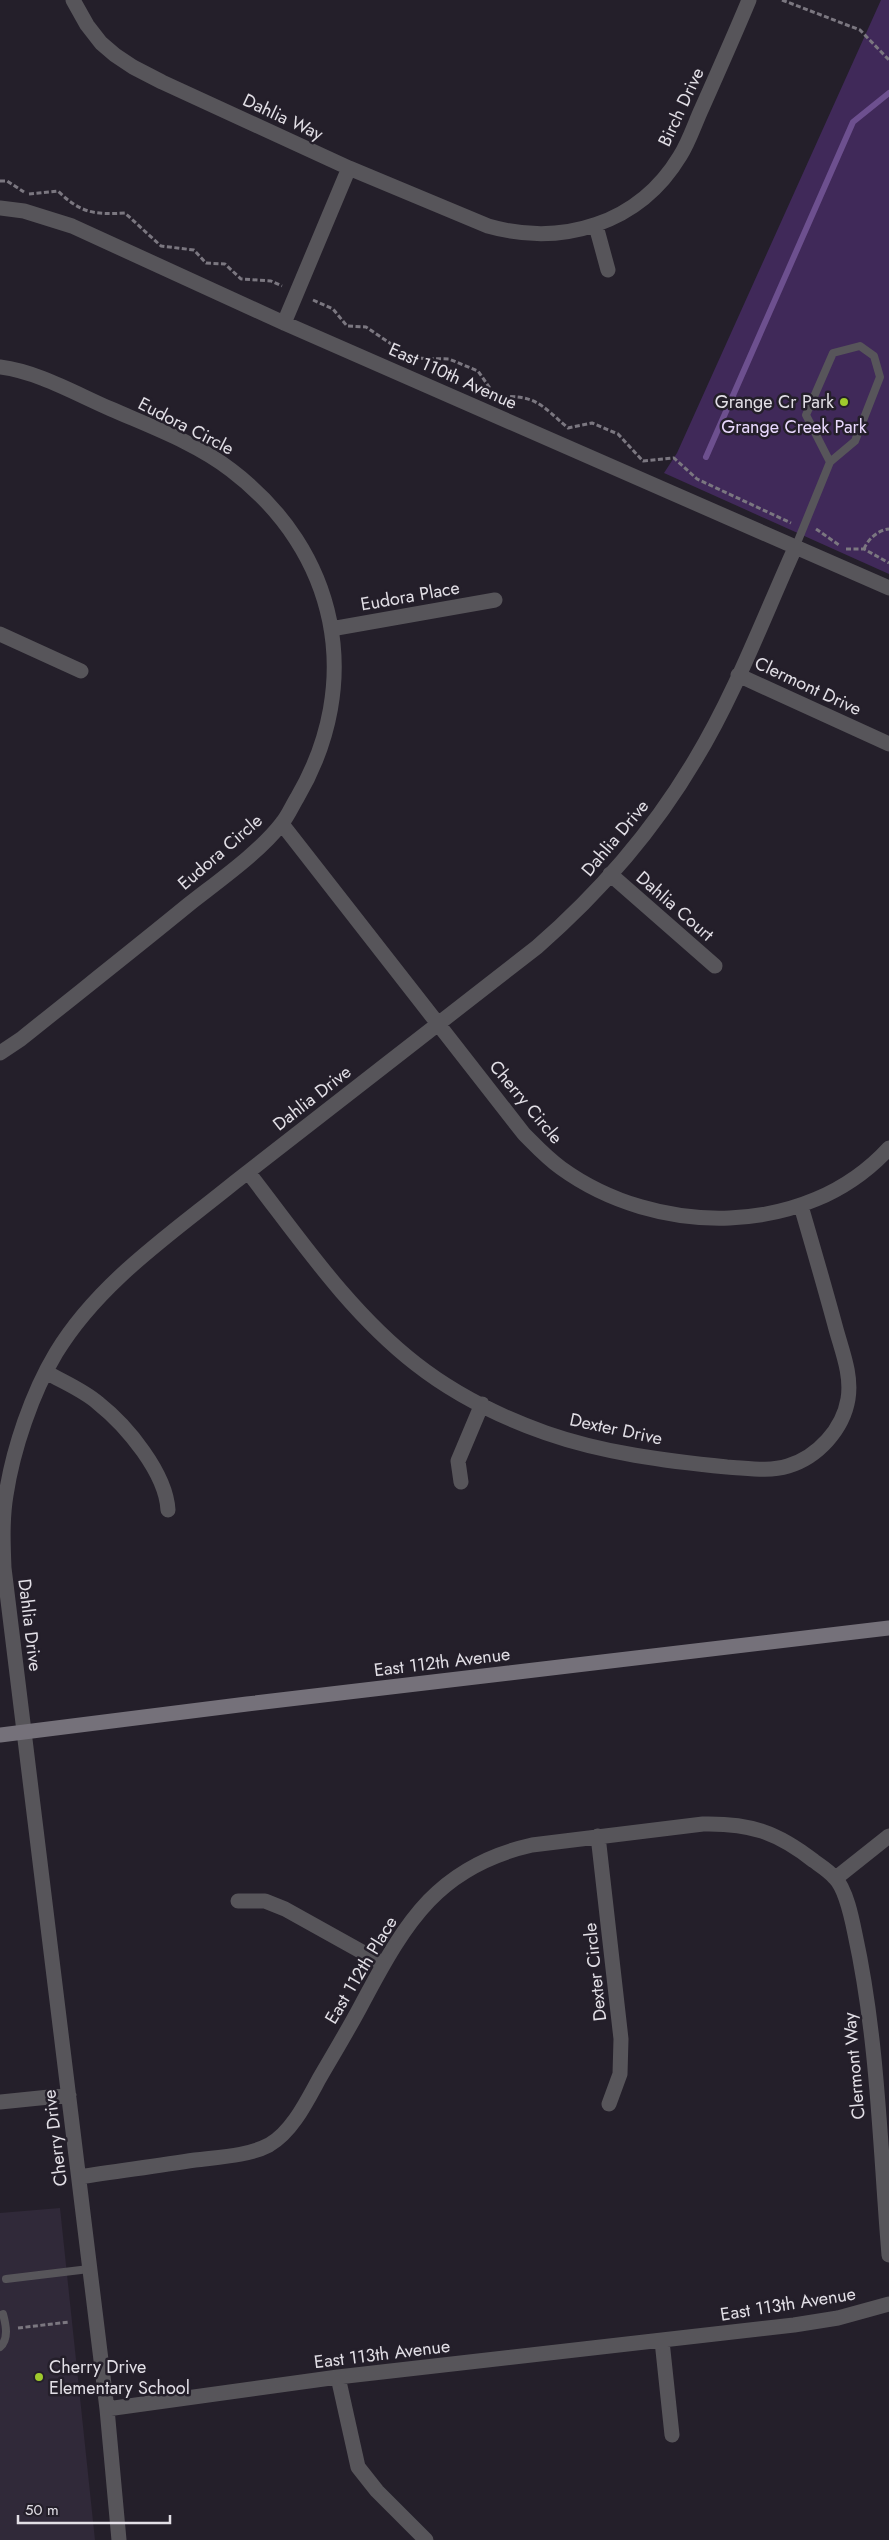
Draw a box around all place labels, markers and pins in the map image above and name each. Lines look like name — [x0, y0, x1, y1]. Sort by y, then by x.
place label: Grange Cr Park — [715, 389, 834, 415]
marker: Grange Cr Park — [838, 396, 850, 408]
place label: Cherry Drive Elementary School — [49, 2354, 190, 2401]
marker: Cherry Drive Elementary School — [33, 2371, 45, 2383]

